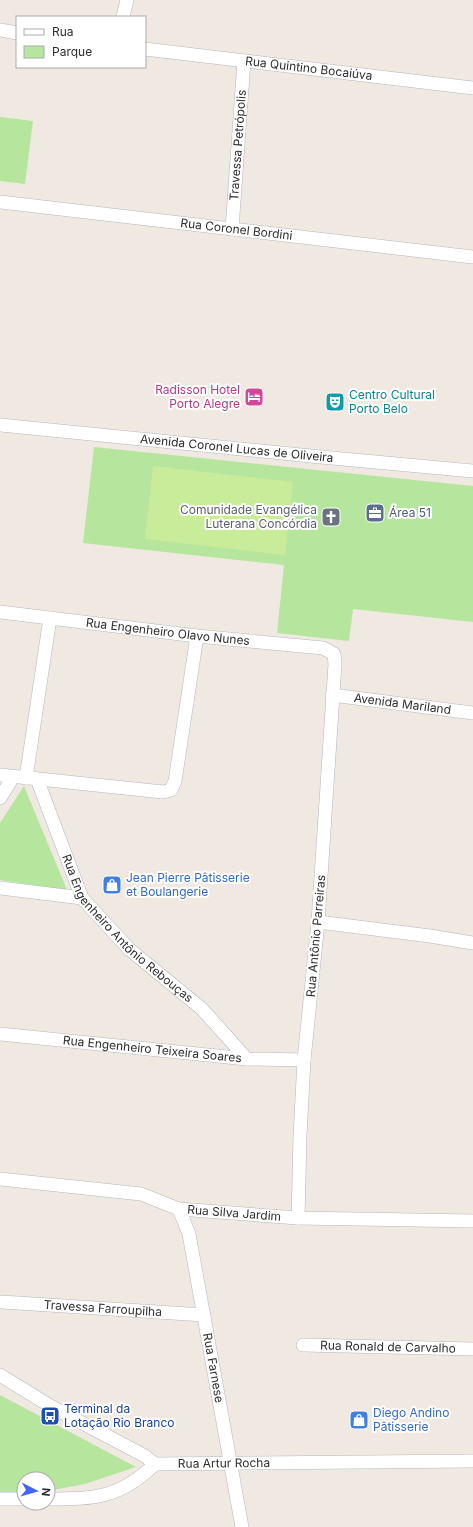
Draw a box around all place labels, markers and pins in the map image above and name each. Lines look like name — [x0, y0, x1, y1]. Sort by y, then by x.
place label: Radisson Hotel Porto Alegre — [155, 382, 240, 411]
hotel icon: Radisson Hotel Porto Alegre — [243, 386, 265, 408]
place label: Centro Cultural Porto Belo — [349, 387, 435, 416]
theatre icon: Centro Cultural Porto Belo — [324, 391, 346, 413]
place label: Comunidade Evangélica Luterana Concórdia — [180, 502, 317, 531]
office icon: Área 51 — [364, 502, 386, 524]
place label: Área 51 — [389, 505, 431, 520]
church icon: Comunidade Evangélica Luterana Concórdia — [320, 506, 342, 528]
place label: Jean Pierre Pâtisserie et Boulangerie — [126, 870, 250, 899]
shop icon: Jean Pierre Pâtisserie et Boulangerie — [101, 874, 123, 896]
place label: Terminal da Lotação Rio Branco — [64, 1401, 174, 1430]
bus stop icon: Terminal da Lotação Rio Branco — [39, 1405, 61, 1427]
place label: Diego Andino Pâtisserie — [373, 1405, 449, 1434]
shop icon: Diego Andino Pâtisserie — [348, 1409, 370, 1431]

